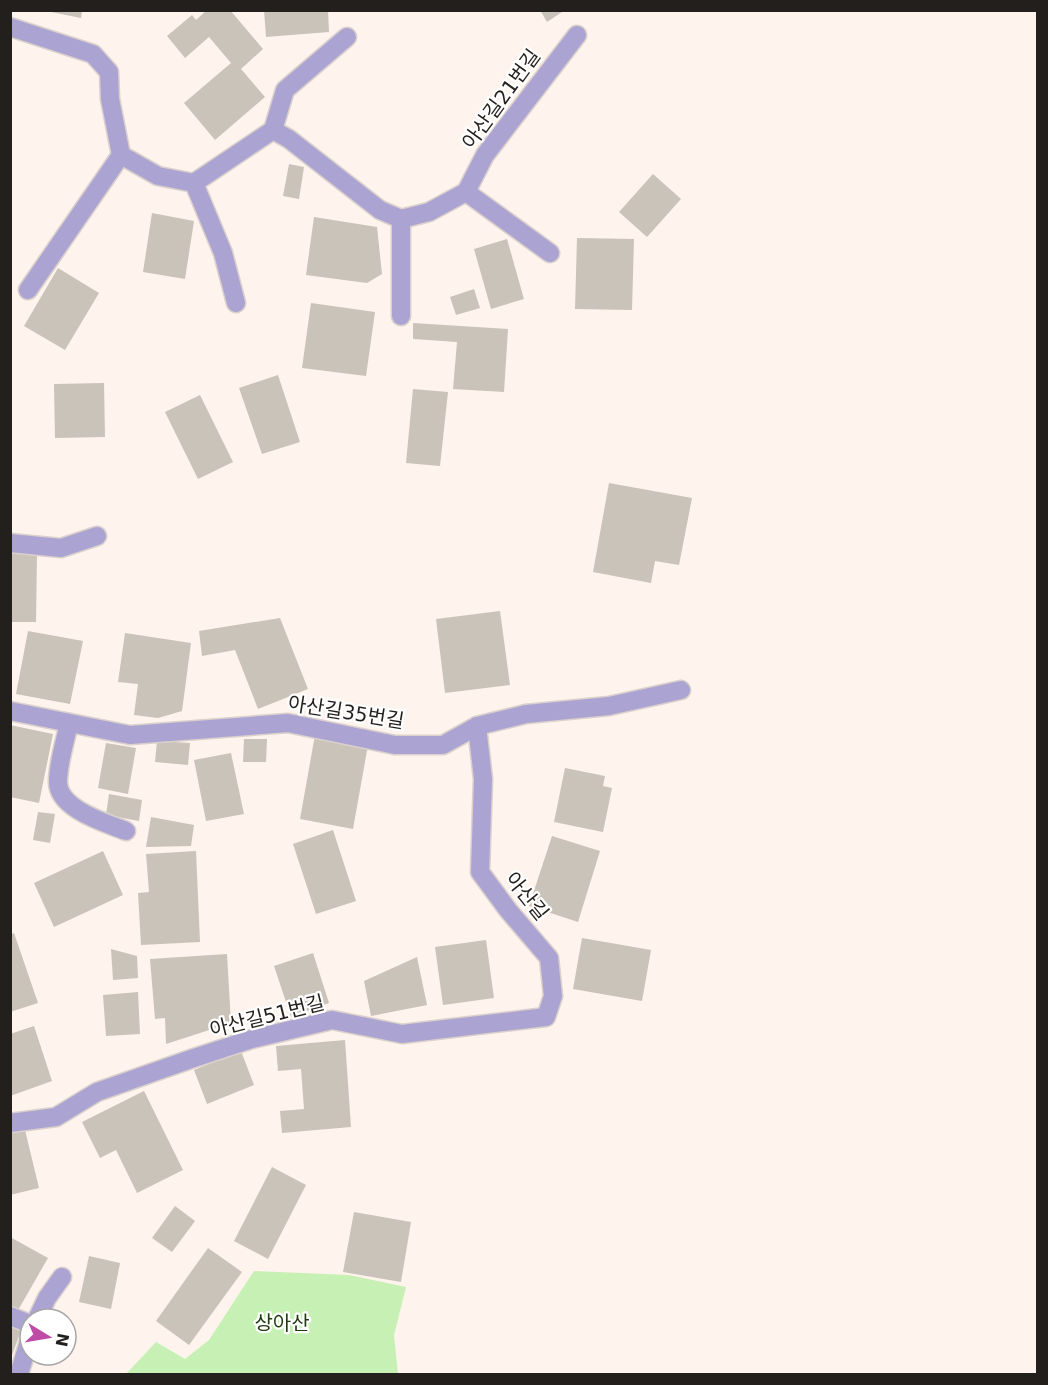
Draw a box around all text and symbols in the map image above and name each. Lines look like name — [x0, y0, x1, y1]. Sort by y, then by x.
street label: 아산길21번길 — [457, 44, 545, 154]
street label: 아산길35번길 — [286, 691, 406, 733]
street label: 아산길 — [500, 867, 554, 925]
street label: 아산길51번길 — [207, 990, 327, 1042]
north arrow — [18, 1307, 78, 1367]
park label: 상아산 — [254, 1311, 310, 1335]
text: N — [52, 1331, 73, 1348]

